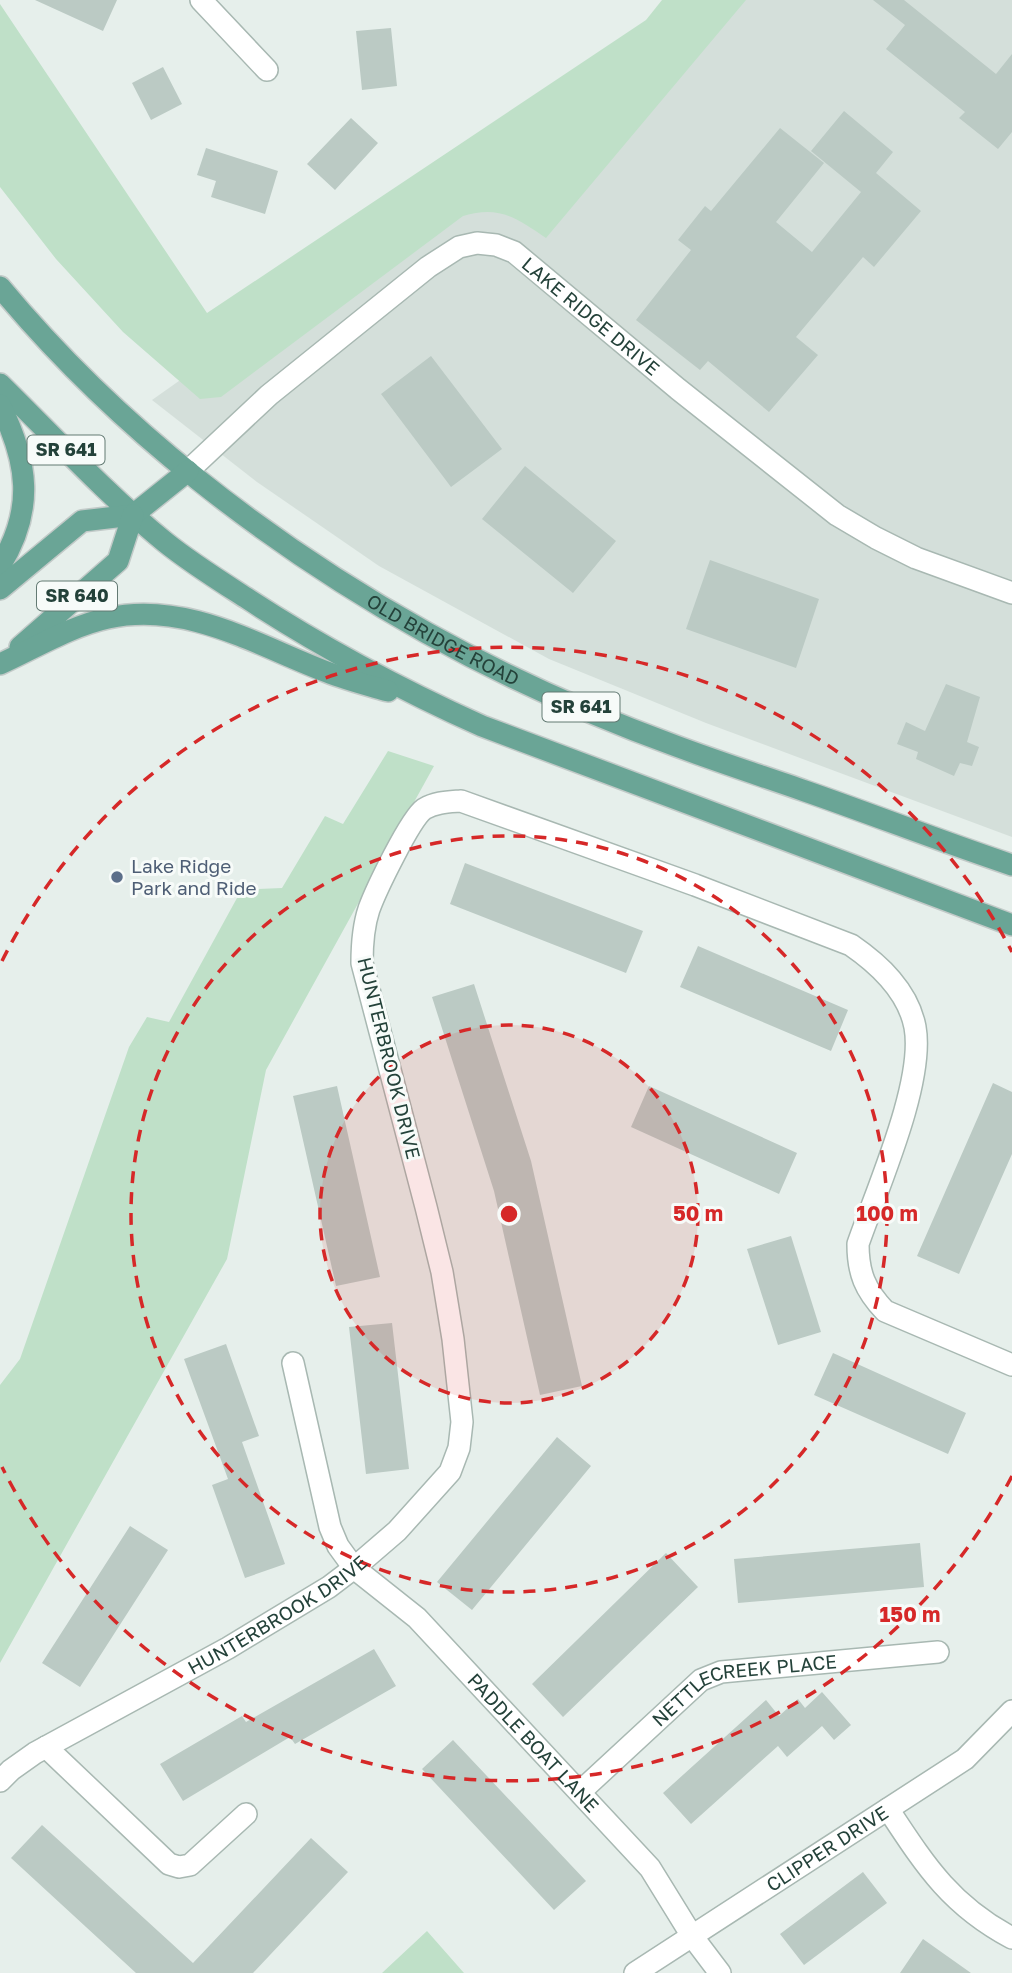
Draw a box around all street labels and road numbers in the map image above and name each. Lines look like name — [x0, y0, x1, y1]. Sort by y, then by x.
street label: LAKE RIDGE DRIVE — [518, 252, 665, 380]
road number: SR 641 — [28, 436, 104, 464]
road number: SR 640 — [37, 582, 117, 610]
street label: OLD BRIDGE ROAD — [363, 589, 523, 690]
road number: SR 641 — [542, 692, 620, 722]
street label: HUNTERBROOK DRIVE — [353, 955, 426, 1161]
street label: HUNTERBROOK DRIVE — [183, 1550, 371, 1679]
street label: NETTLECREEK PLACE — [647, 1649, 838, 1731]
street label: PADDLE BOAT LANE — [463, 1668, 604, 1817]
street label: CLIPPER DRIVE — [762, 1800, 892, 1896]

